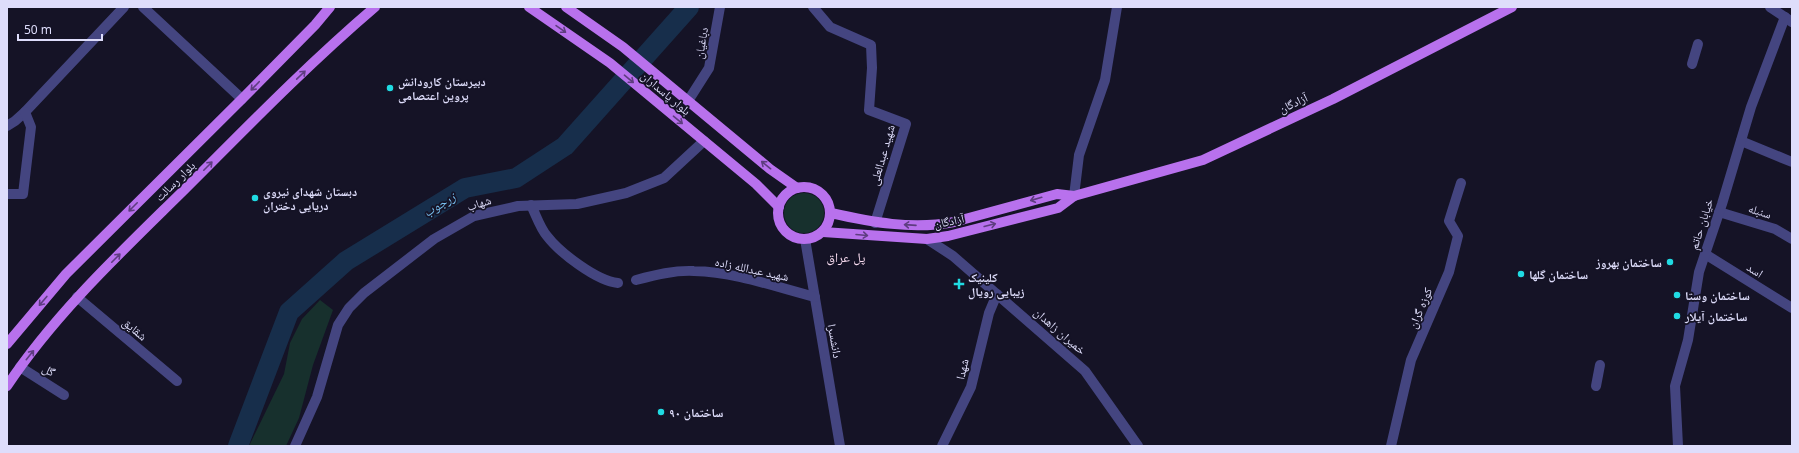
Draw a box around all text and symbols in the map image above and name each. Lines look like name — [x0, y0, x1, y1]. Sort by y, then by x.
scale bar — [18, 16, 102, 42]
text: 50 m — [24, 21, 52, 38]
one-way arrow — [556, 25, 567, 33]
street label: دباغیان — [690, 26, 712, 60]
street label: بلوار پاسداران — [637, 67, 695, 119]
one-way arrow — [296, 70, 306, 80]
place label: دبیرستان کارودانش پروین اعتصامی — [398, 73, 486, 104]
one-way arrow — [624, 75, 634, 84]
one-way arrow — [250, 81, 260, 91]
marker: دبیرستان کارودانش پروین اعتصامی — [385, 83, 395, 93]
street label: آزادگان — [1276, 88, 1311, 117]
one-way arrow — [673, 115, 683, 124]
street label: شهید عبدالعلی — [865, 123, 899, 187]
street label: بلوار رسالت — [151, 157, 199, 205]
one-way arrow — [203, 161, 213, 171]
one-way arrow — [761, 161, 771, 170]
place label: دبستان شهدای نیروی دریایی دختران — [263, 183, 357, 214]
water label: زرجوب — [420, 187, 460, 221]
street label: شهاب — [465, 191, 493, 215]
marker: دبستان شهدای نیروی دریایی دختران — [250, 193, 260, 203]
one-way arrow — [1030, 196, 1043, 204]
street label: خیابان حاتم — [1685, 196, 1717, 252]
street label: سنبله — [1746, 199, 1774, 223]
one-way arrow — [128, 203, 138, 212]
street label: آزادگان — [932, 209, 967, 232]
one-way arrow — [983, 220, 996, 228]
one-way arrow — [904, 221, 917, 228]
one-way arrow — [855, 231, 868, 239]
district label: پل عراق — [827, 248, 866, 266]
one-way arrow — [111, 253, 121, 263]
street label: شهید عبدالله زاده — [714, 253, 791, 285]
place label: ساختمان بهروز — [1595, 254, 1662, 271]
marker: ساختمان بهروز — [1665, 257, 1675, 267]
street label: اسد — [1744, 258, 1767, 282]
place label: ساختمان گلها — [1529, 266, 1588, 283]
place label: کلینیک زیبایی رویال — [968, 269, 1025, 300]
marker: ساختمان گلها — [1516, 269, 1526, 279]
marker: کلینیک زیبایی رویال — [953, 278, 965, 290]
street label: کوزه گران — [1404, 285, 1436, 331]
place label: ساختمان وستا — [1685, 287, 1750, 304]
marker: ساختمان وستا — [1672, 290, 1682, 300]
one-way arrow — [39, 296, 48, 307]
street label: خمیران زاهدان — [1030, 304, 1090, 359]
place label: ساختمان آیلار — [1684, 308, 1747, 325]
marker: ساختمان آیلار — [1672, 311, 1682, 321]
street label: شقایق — [119, 314, 151, 344]
street label: دانشسرا — [824, 322, 846, 360]
one-way arrow — [25, 349, 34, 360]
street label: شهدا — [951, 357, 973, 381]
street label: گل — [39, 360, 59, 380]
place label: ساختمان ۹۰ — [669, 404, 723, 421]
marker: ساختمان ۹۰ — [656, 407, 666, 417]

